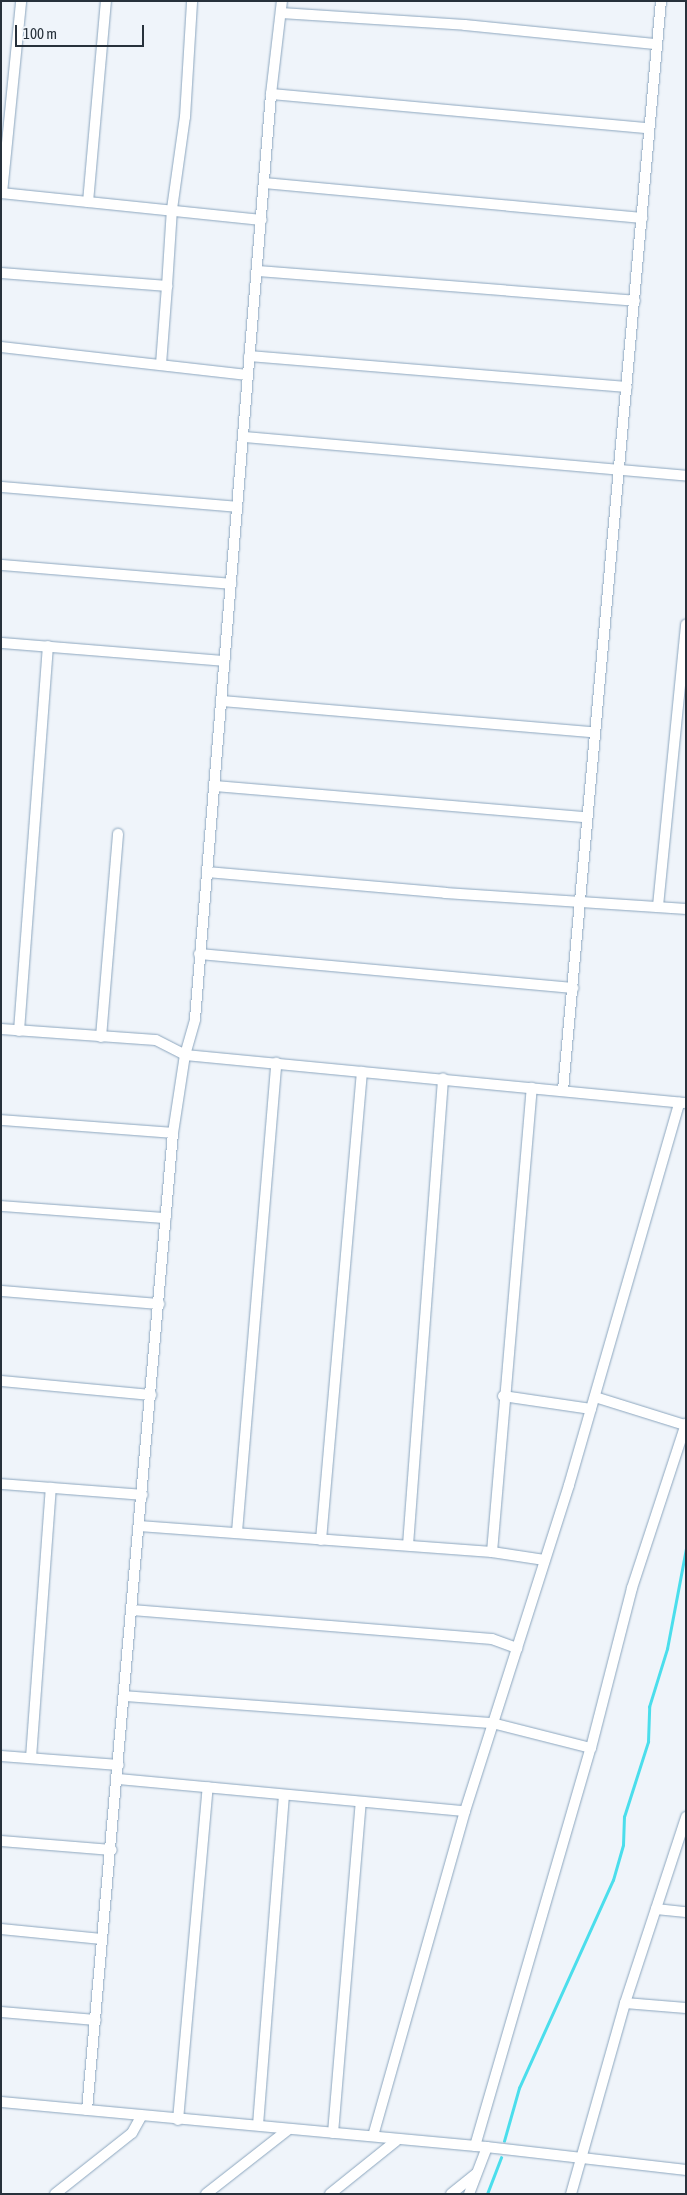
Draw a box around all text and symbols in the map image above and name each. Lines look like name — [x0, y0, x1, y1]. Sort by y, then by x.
scale bar — [18, 15, 146, 47]
text: 100 m — [23, 25, 57, 42]

